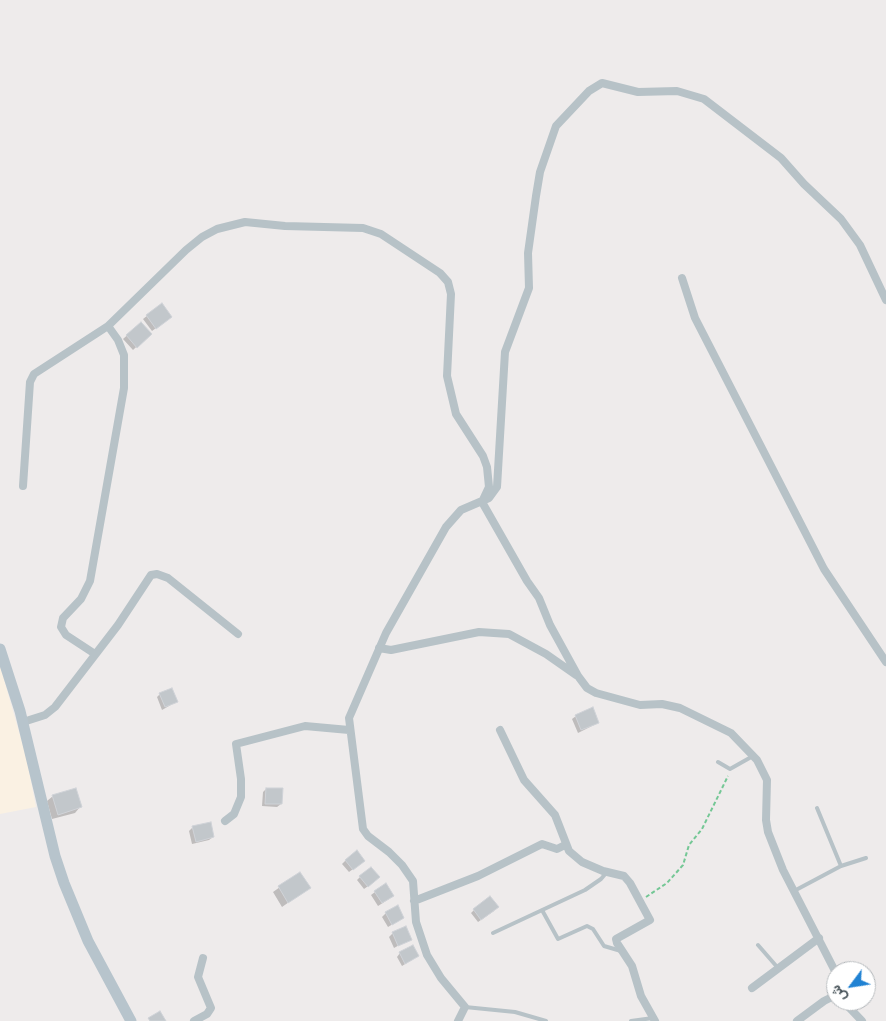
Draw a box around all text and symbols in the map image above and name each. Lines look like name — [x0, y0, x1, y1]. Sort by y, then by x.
north arrow — [826, 961, 876, 1011]
text: ش — [826, 981, 851, 1006]

